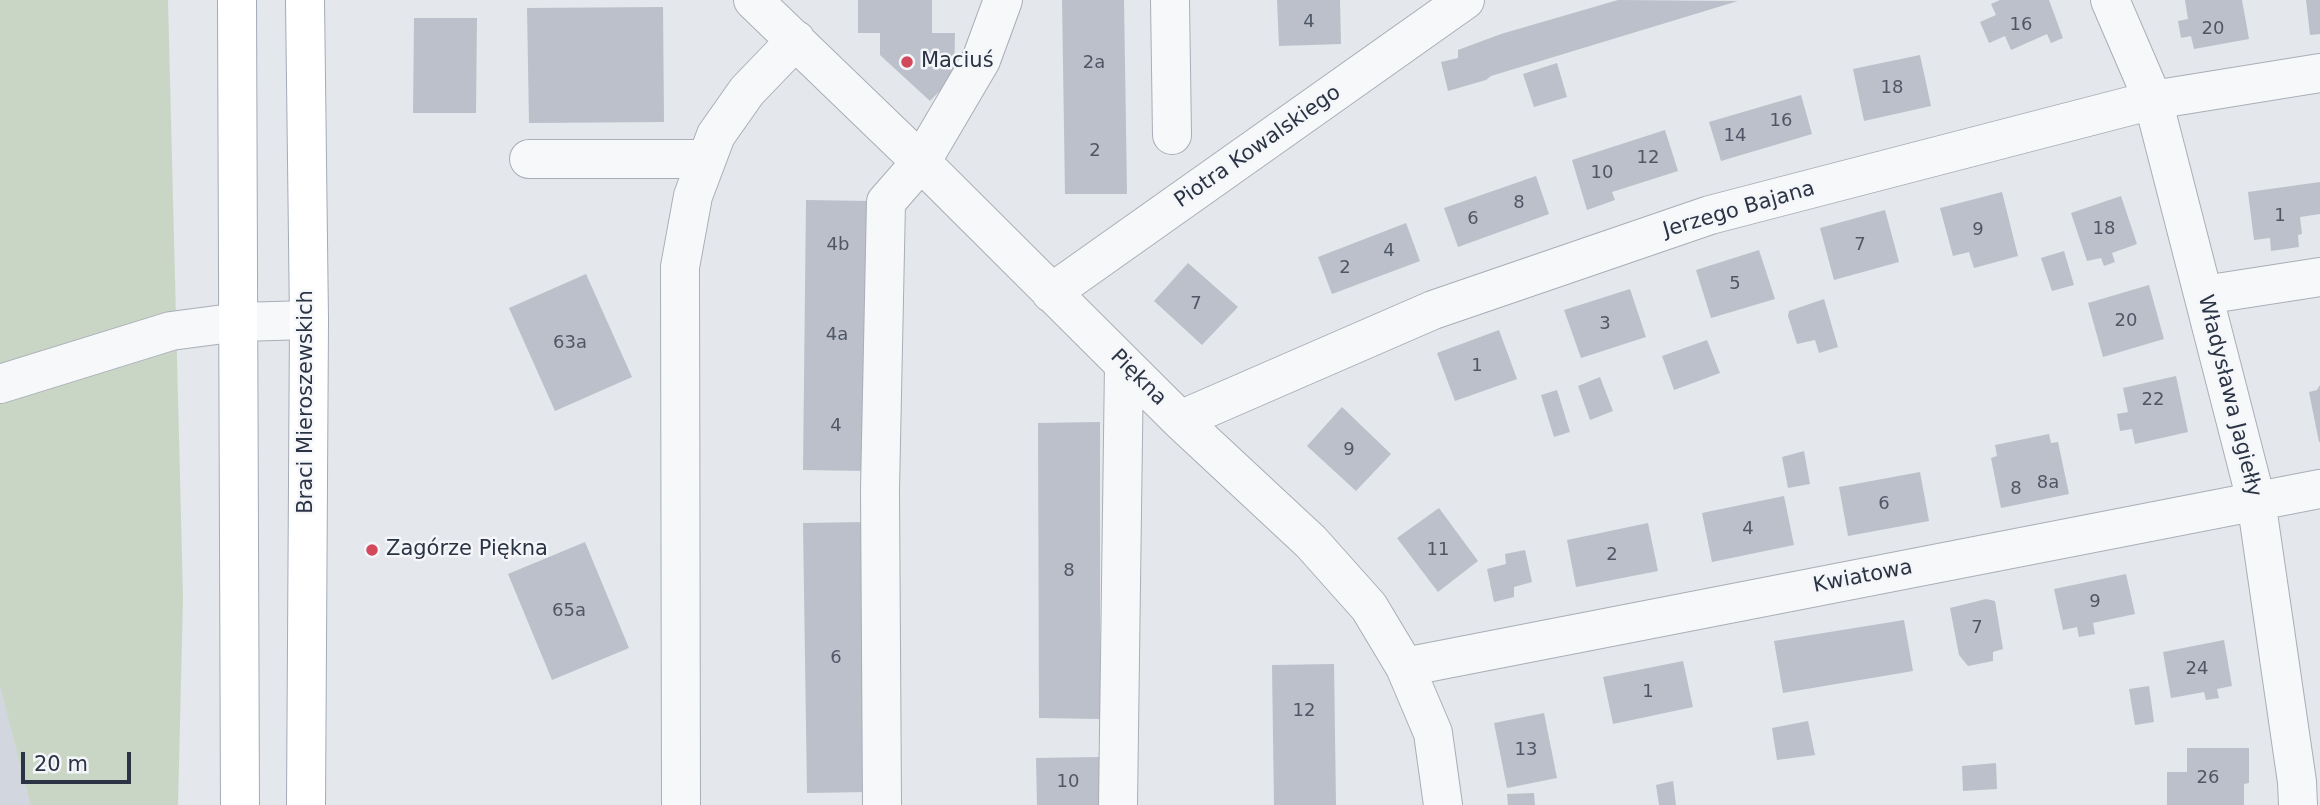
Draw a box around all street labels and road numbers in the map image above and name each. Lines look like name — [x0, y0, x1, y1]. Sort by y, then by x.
street label: Piotra Kowalskiego — [1170, 80, 1346, 214]
street label: Jerzego Bajana — [1660, 176, 1818, 244]
street label: Braci Mieroszewskich — [294, 290, 320, 514]
street label: Władysława Jagiełły — [2192, 292, 2266, 500]
street label: Piękna — [1105, 345, 1171, 411]
street label: Kwiatowa — [1811, 555, 1915, 599]

